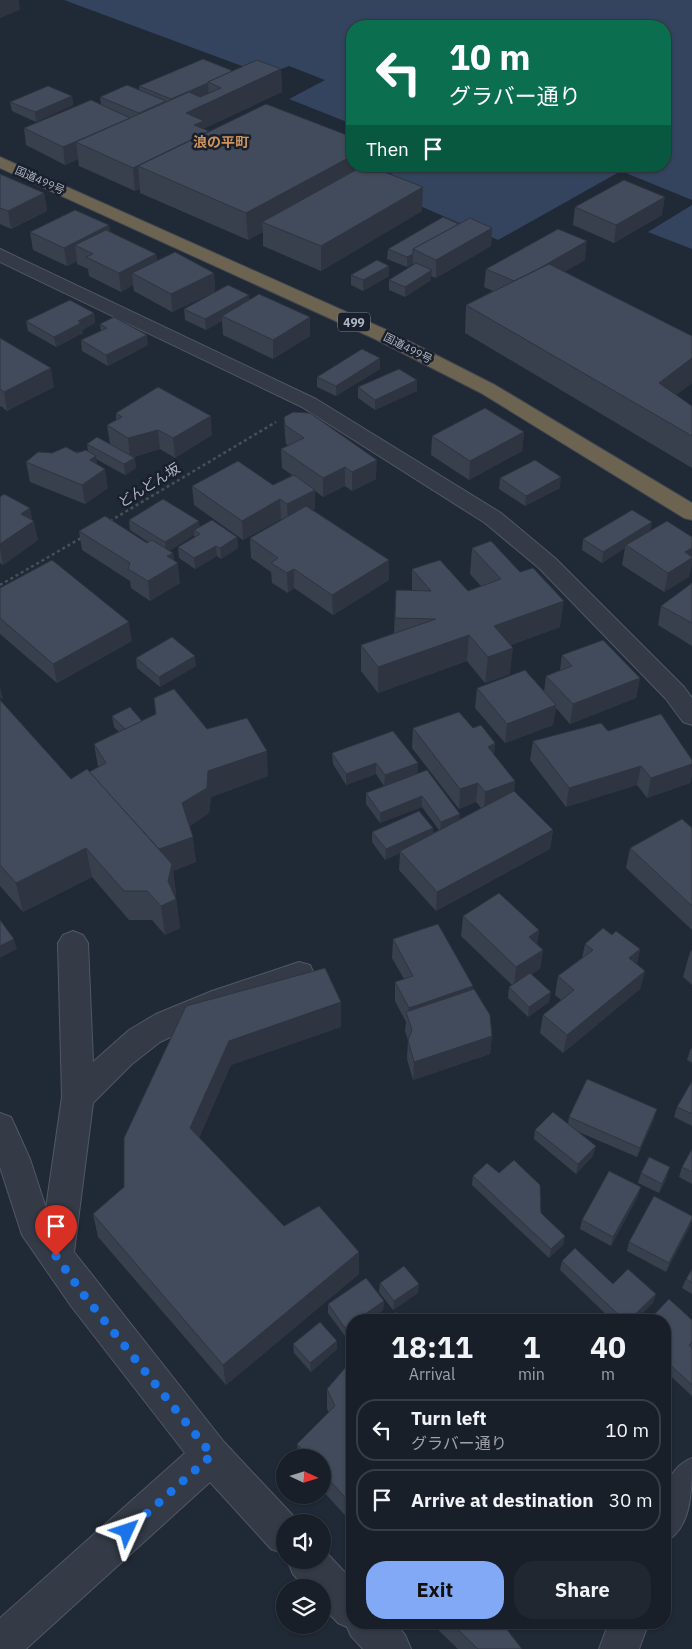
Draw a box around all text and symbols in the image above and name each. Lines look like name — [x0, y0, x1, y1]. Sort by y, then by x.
text: 10 m — [449, 34, 531, 80]
icon: left — [366, 40, 431, 105]
text: グラバー通り — [449, 81, 581, 110]
district label: 浪の平町 — [193, 133, 249, 151]
icon: arrive — [419, 135, 447, 163]
text: Then — [366, 137, 409, 161]
street label: 国道499号 — [13, 163, 67, 197]
road number: 499 — [338, 313, 370, 332]
street label: 国道499号 — [381, 330, 435, 366]
street label: どんどん坂 — [115, 459, 183, 511]
pin — [35, 1205, 77, 1256]
icon: arrive — [42, 1212, 70, 1240]
text: 18:11 — [391, 1327, 473, 1366]
text: 1 — [522, 1327, 540, 1366]
text: 40 — [590, 1327, 626, 1366]
text: Arrival — [409, 1364, 455, 1384]
text: min — [518, 1364, 545, 1384]
text: m — [601, 1364, 615, 1384]
text: Turn left — [411, 1406, 487, 1430]
icon: left — [368, 1416, 396, 1444]
text: 10 m — [605, 1418, 649, 1442]
text: グラバー通り — [411, 1433, 507, 1453]
north arrow — [276, 1449, 331, 1504]
map controls — [276, 1449, 331, 1634]
icon: arrive — [368, 1486, 396, 1514]
text: Arrive at destination — [411, 1488, 594, 1512]
text: 30 m — [609, 1488, 653, 1512]
position arrow — [100, 1504, 152, 1556]
button: sound — [276, 1514, 331, 1569]
button: Exit — [366, 1561, 504, 1619]
button: Share — [514, 1561, 651, 1619]
button: layers — [276, 1579, 331, 1634]

